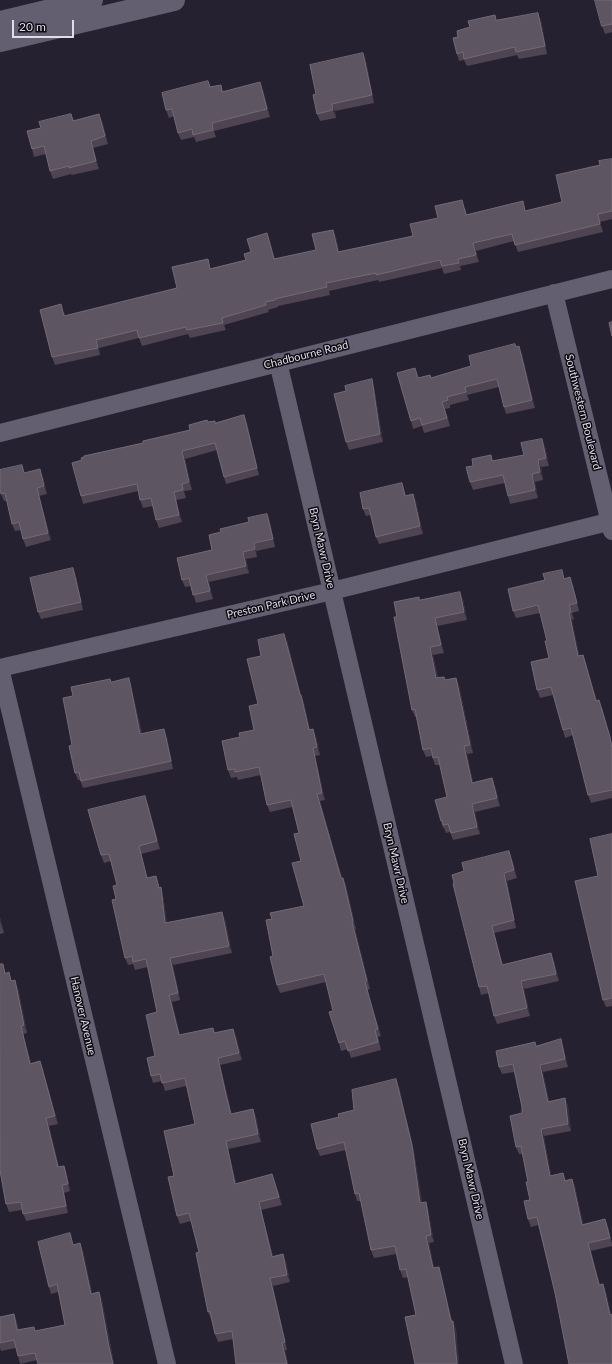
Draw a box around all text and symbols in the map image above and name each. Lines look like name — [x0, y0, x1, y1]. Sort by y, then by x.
scale bar — [14, 12, 76, 38]
text: 20 m — [19, 19, 46, 34]
street label: Chadbourne Road — [262, 338, 350, 372]
street label: Southwestern Boulevard — [562, 353, 604, 471]
street label: Bryn Mawr Drive — [306, 506, 338, 590]
street label: Preston Park Drive — [225, 588, 317, 622]
street label: Bryn Mawr Drive — [380, 821, 412, 905]
street label: Hanover Avenue — [68, 975, 98, 1057]
street label: Bryn Mawr Drive — [455, 1137, 487, 1221]

